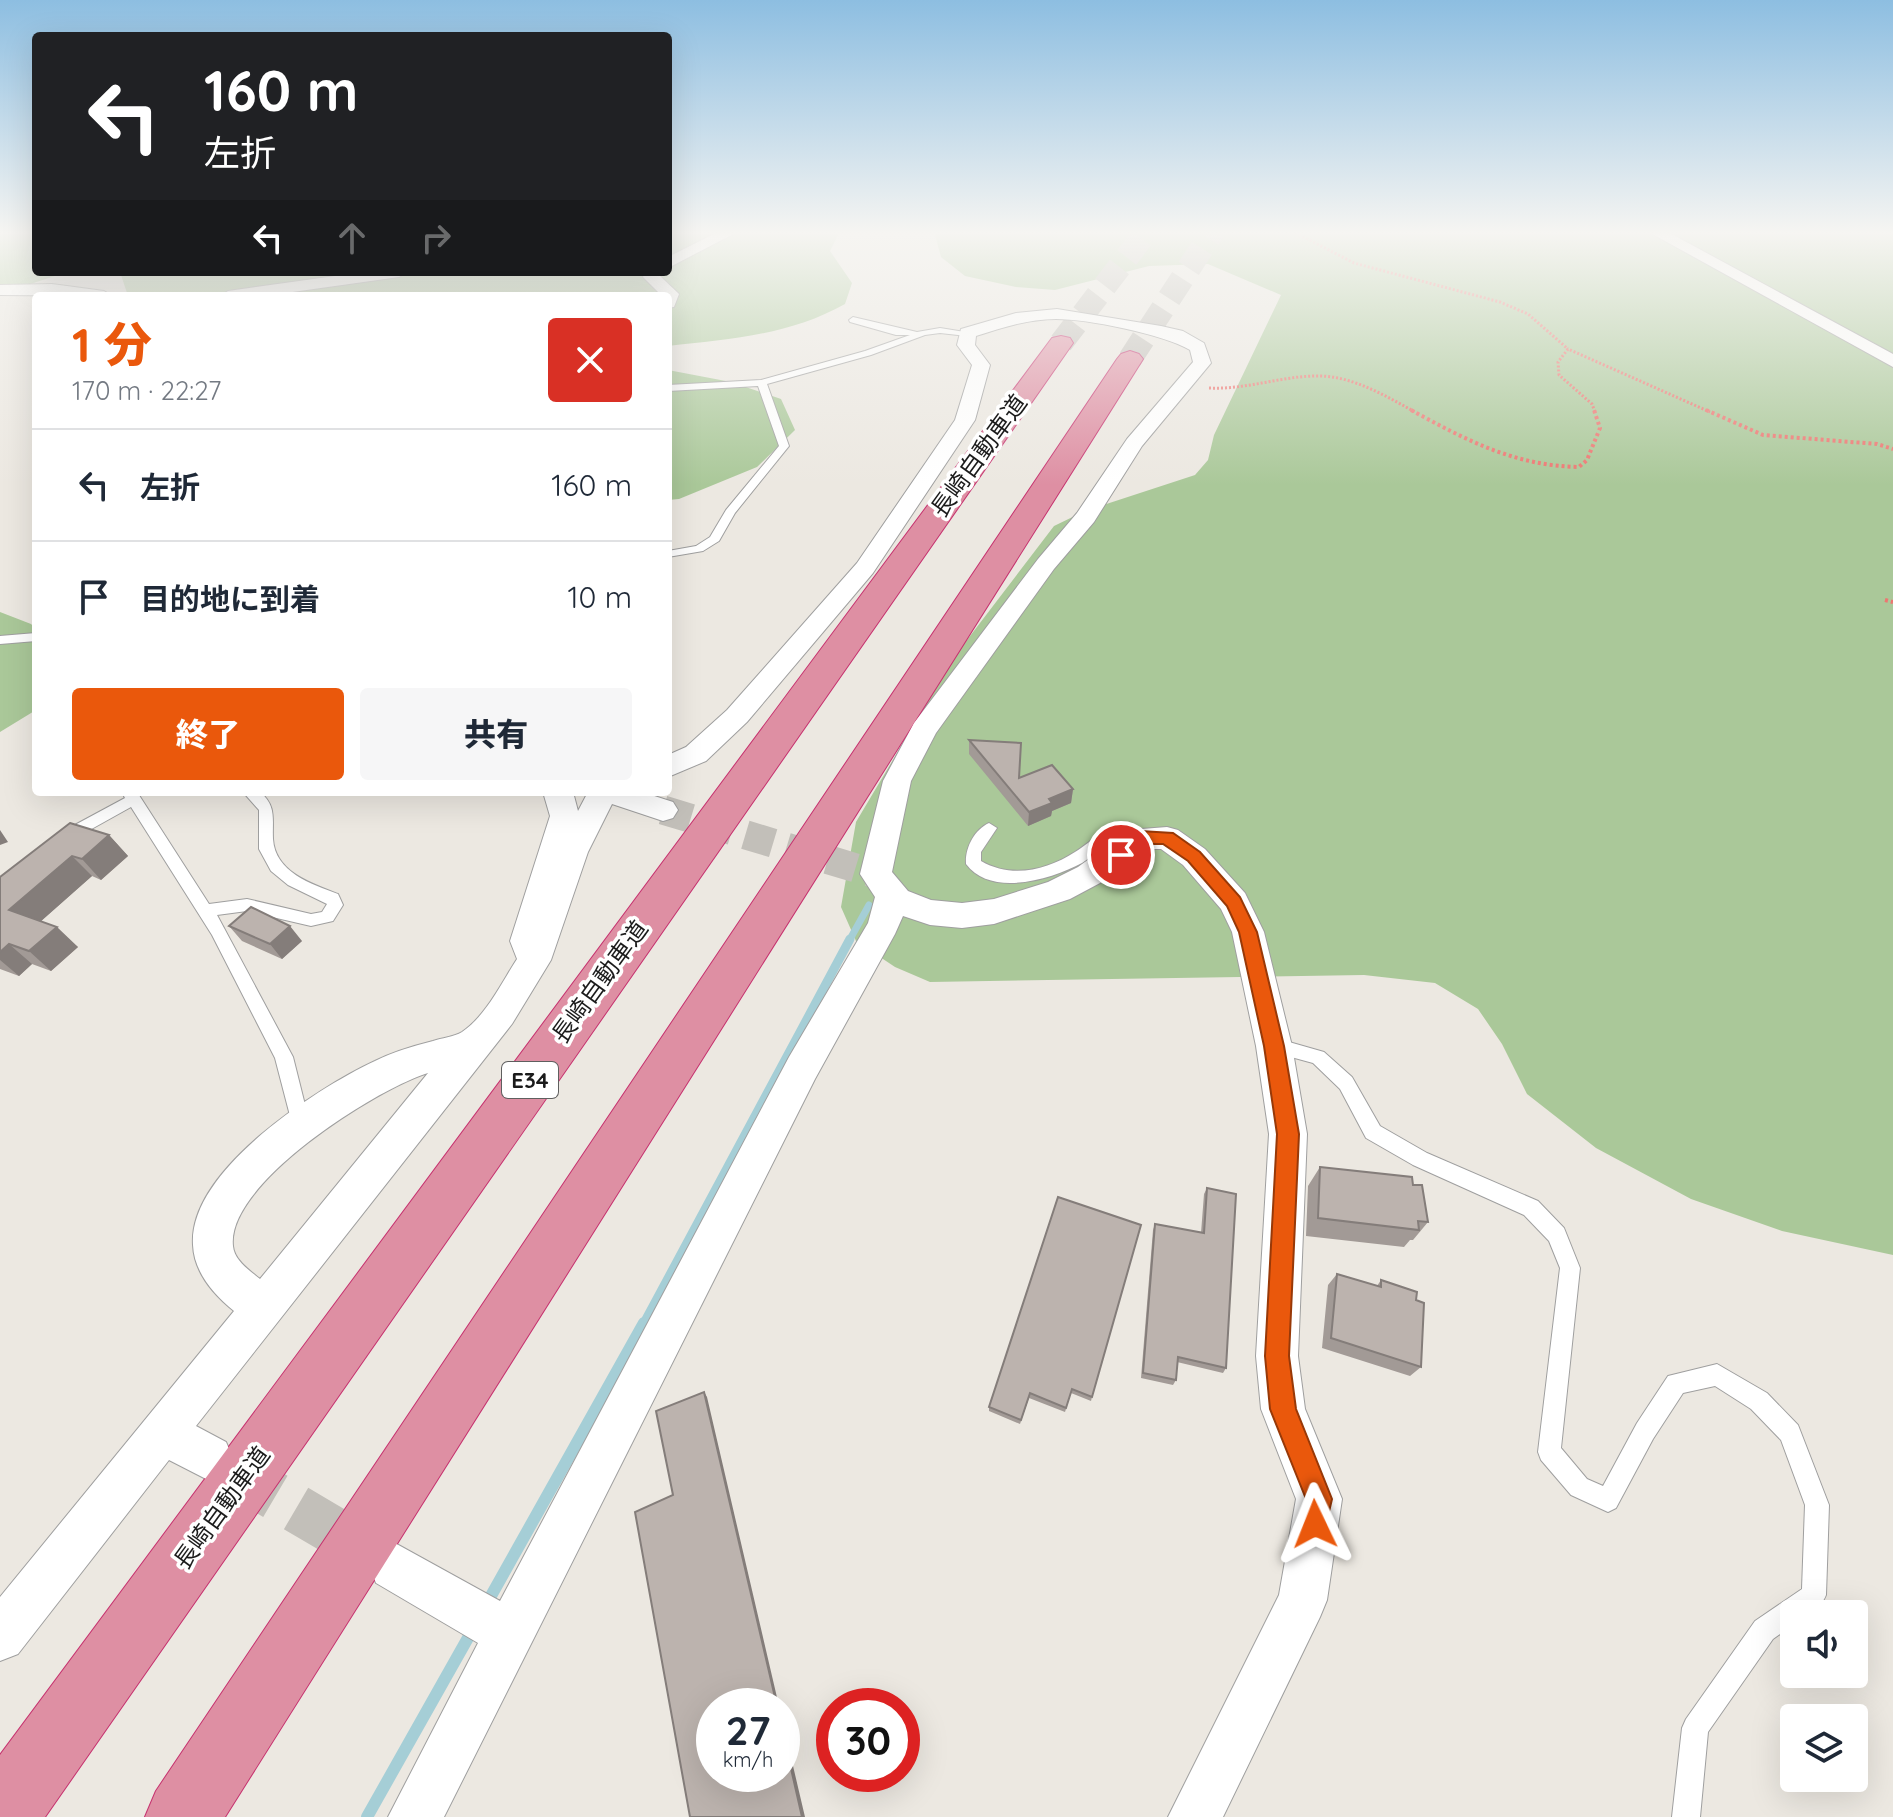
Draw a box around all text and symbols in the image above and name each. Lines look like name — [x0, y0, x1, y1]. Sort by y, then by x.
text: 160 m — [204, 55, 358, 125]
icon: left — [72, 64, 176, 168]
text: 左折 — [204, 130, 276, 175]
icon: left — [246, 216, 290, 260]
icon: ahead — [330, 216, 374, 260]
icon: right — [414, 216, 458, 260]
text: 1 分 — [72, 314, 152, 374]
button: close — [548, 318, 632, 402]
text: 170 m · 22:27 — [72, 374, 221, 407]
street label: 長崎自動車道 — [924, 388, 1033, 522]
icon: left — [72, 463, 116, 507]
text: 160 m — [551, 466, 632, 504]
text: 左折 — [140, 468, 200, 506]
icon: arrive — [72, 575, 116, 619]
text: 10 m — [568, 578, 632, 616]
text: 目的地に到着 — [140, 580, 320, 618]
button: 終了 — [72, 688, 344, 780]
button: 共有 — [360, 688, 632, 780]
pin — [1087, 821, 1155, 889]
icon: arrive — [1099, 833, 1143, 877]
street label: 長崎自動車道 — [545, 914, 654, 1048]
road number: E34 — [502, 1062, 558, 1098]
street label: 長崎自動車道 — [167, 1440, 276, 1574]
position arrow — [1273, 1482, 1357, 1566]
map controls — [1780, 1600, 1868, 1792]
button: sound — [1780, 1600, 1868, 1688]
speed limit sign: 30 — [816, 1688, 920, 1792]
button: layers — [1780, 1704, 1868, 1792]
text: 27 — [726, 1705, 770, 1755]
text: km/h — [723, 1747, 773, 1772]

